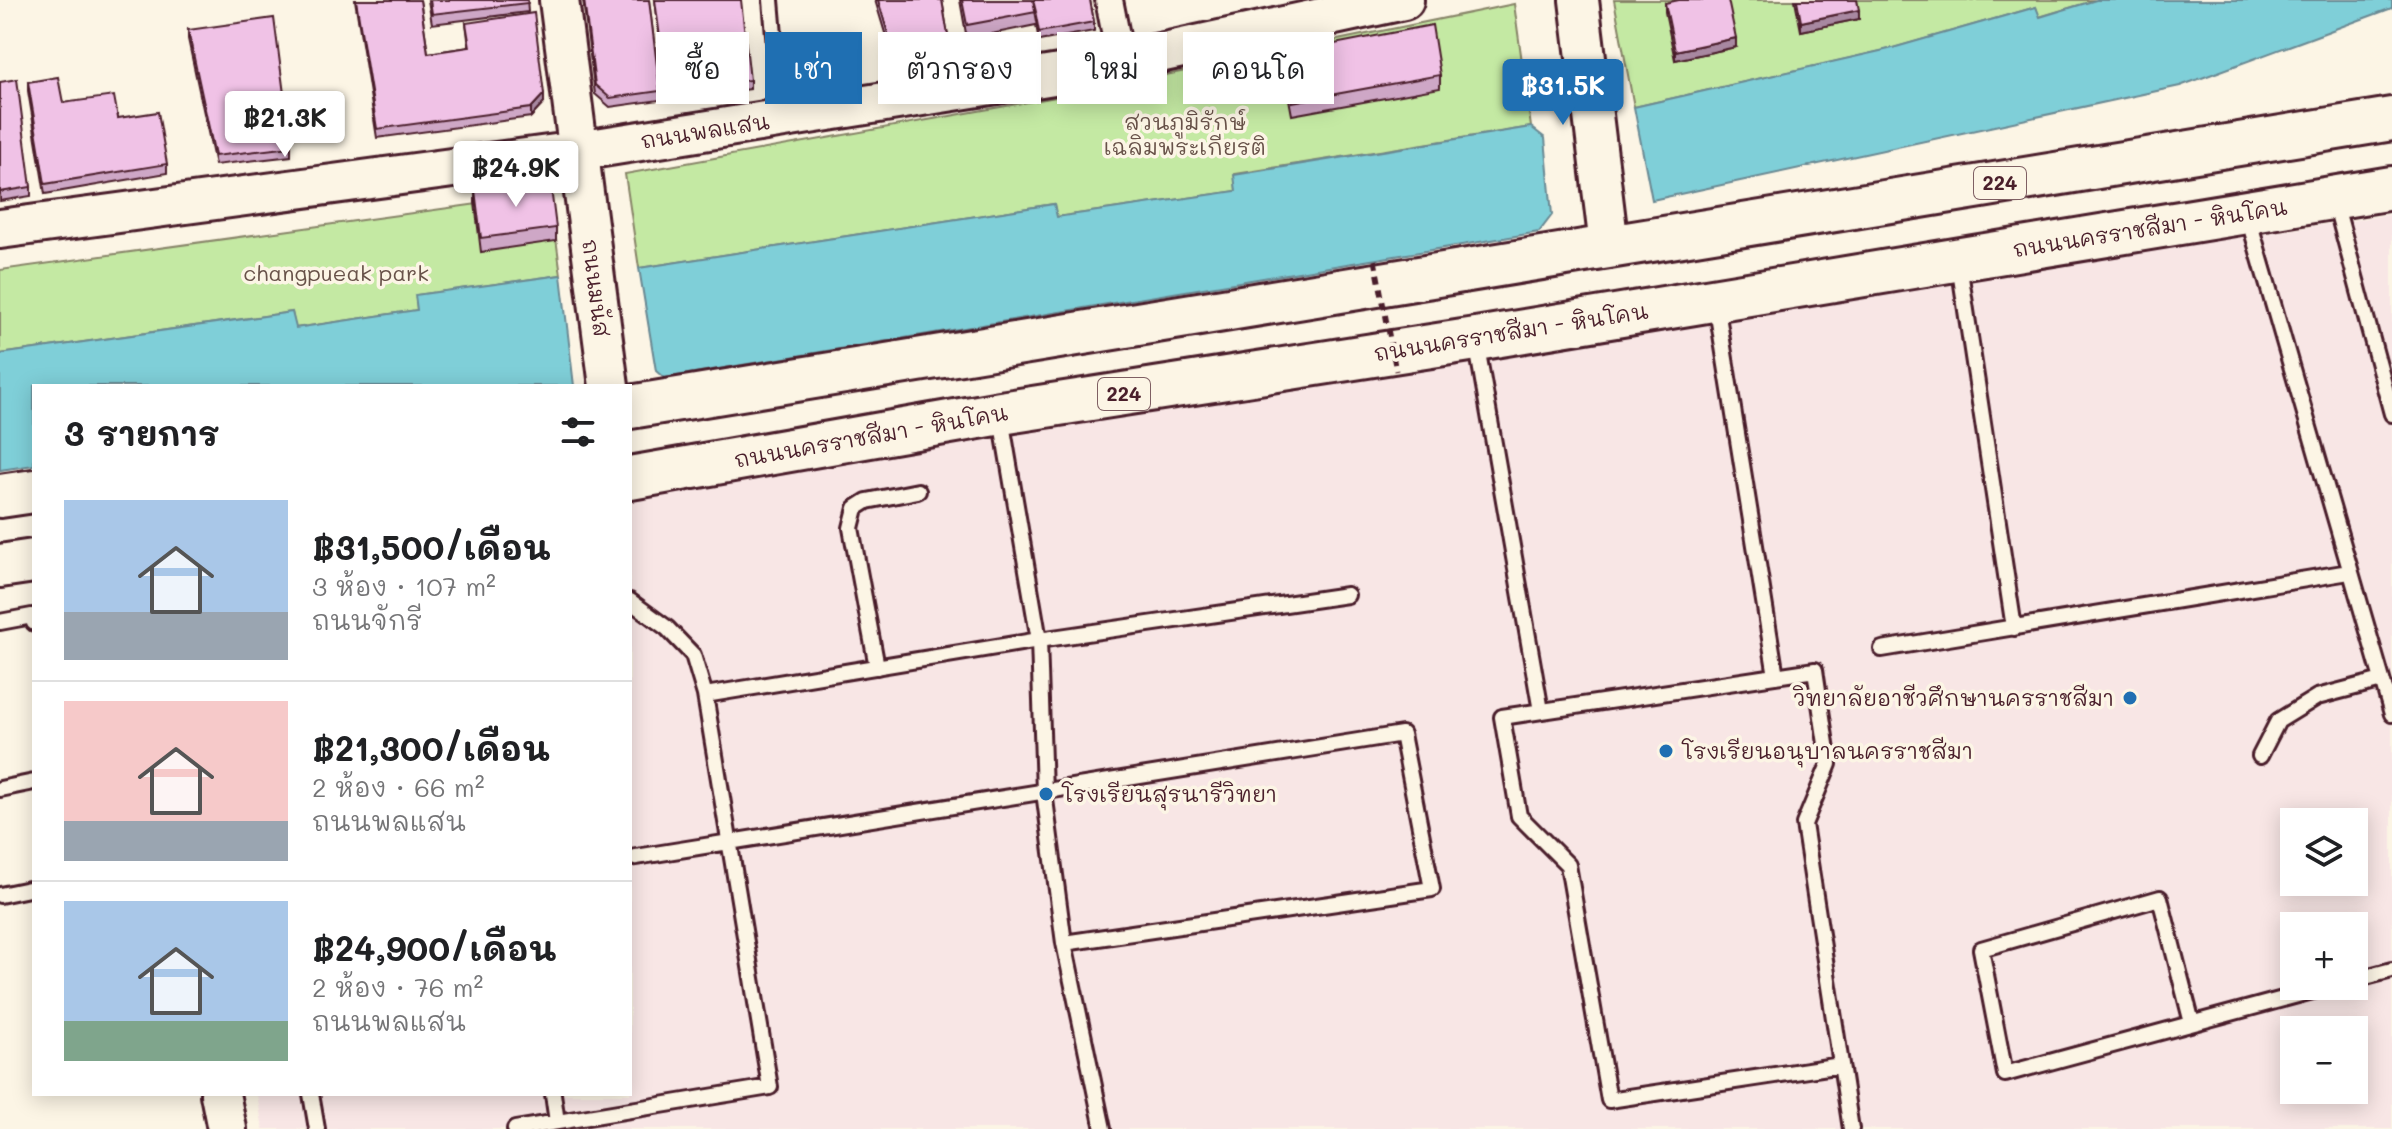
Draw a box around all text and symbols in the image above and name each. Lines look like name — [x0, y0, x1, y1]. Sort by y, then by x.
chip: ซื้อ — [656, 32, 749, 104]
chip: เช่า — [765, 32, 862, 104]
chip: ตัวกรอง — [878, 32, 1041, 104]
chip: ใหม่ — [1057, 32, 1167, 104]
chip: คอนโด — [1183, 32, 1334, 104]
pin: ฿31.5K — [1498, 59, 1628, 127]
text: ฿31.5K — [1521, 68, 1605, 102]
pin: ฿21.3K — [220, 91, 350, 159]
text: ฿21.3K — [243, 100, 327, 134]
street label: ถนนพลแสน — [638, 106, 771, 155]
park label: สวนภูมิรักษ์ เฉลิมพระเกียรติ — [1104, 107, 1266, 161]
pin: ฿24.9K — [451, 141, 581, 209]
text: ฿24.9K — [471, 150, 561, 184]
road number: 224 — [1974, 167, 2026, 199]
street label: ถนนนครราชสีมา - หินโคน — [2011, 191, 2289, 264]
street label: ถนนมนัส — [576, 237, 617, 339]
park label: changpueak park — [243, 258, 429, 287]
street label: ถนนนครราชสีมา - หินโคน — [1372, 295, 1650, 368]
road number: 224 — [1098, 378, 1150, 410]
street label: ถนนนครราชสีมา - หินโคน — [732, 397, 1010, 474]
text: 3 รายการ — [64, 410, 220, 455]
icon: filters — [556, 410, 600, 454]
text: ฿31,500/เดือน — [312, 524, 550, 569]
icon: home — [128, 532, 224, 628]
text: 3 ห้อง · 107 m² — [312, 569, 496, 603]
text: ถนนจักรี — [312, 603, 422, 637]
place label: วิทยาลัยอาชีวศึกษานครราชสีมา — [1792, 683, 2114, 712]
marker: วิทยาลัยอาชีวศึกษานครราชสีมา — [2121, 689, 2139, 707]
text: ฿21,300/เดือน — [312, 725, 550, 770]
icon: home — [128, 733, 224, 829]
place label: โรงเรียนอนุบาลนครราชสีมา — [1681, 736, 1973, 768]
marker: โรงเรียนอนุบาลนครราชสีมา — [1657, 742, 1675, 760]
text: 2 ห้อง · 66 m² — [312, 770, 484, 804]
place label: โรงเรียนสุรนารีวิทยา — [1061, 779, 1277, 811]
marker: โรงเรียนสุรนารีวิทยา — [1037, 785, 1055, 803]
text: ถนนพลแสน — [312, 804, 466, 838]
map controls — [2280, 808, 2368, 1104]
button: layers — [2280, 808, 2368, 896]
button: + — [2280, 912, 2368, 1000]
text: ฿24,900/เดือน — [312, 925, 556, 970]
icon: home — [128, 933, 224, 1029]
text: 2 ห้อง · 76 m² — [312, 970, 483, 1004]
text: ถนนพลแสน — [312, 1004, 466, 1038]
button: − — [2280, 1016, 2368, 1104]

